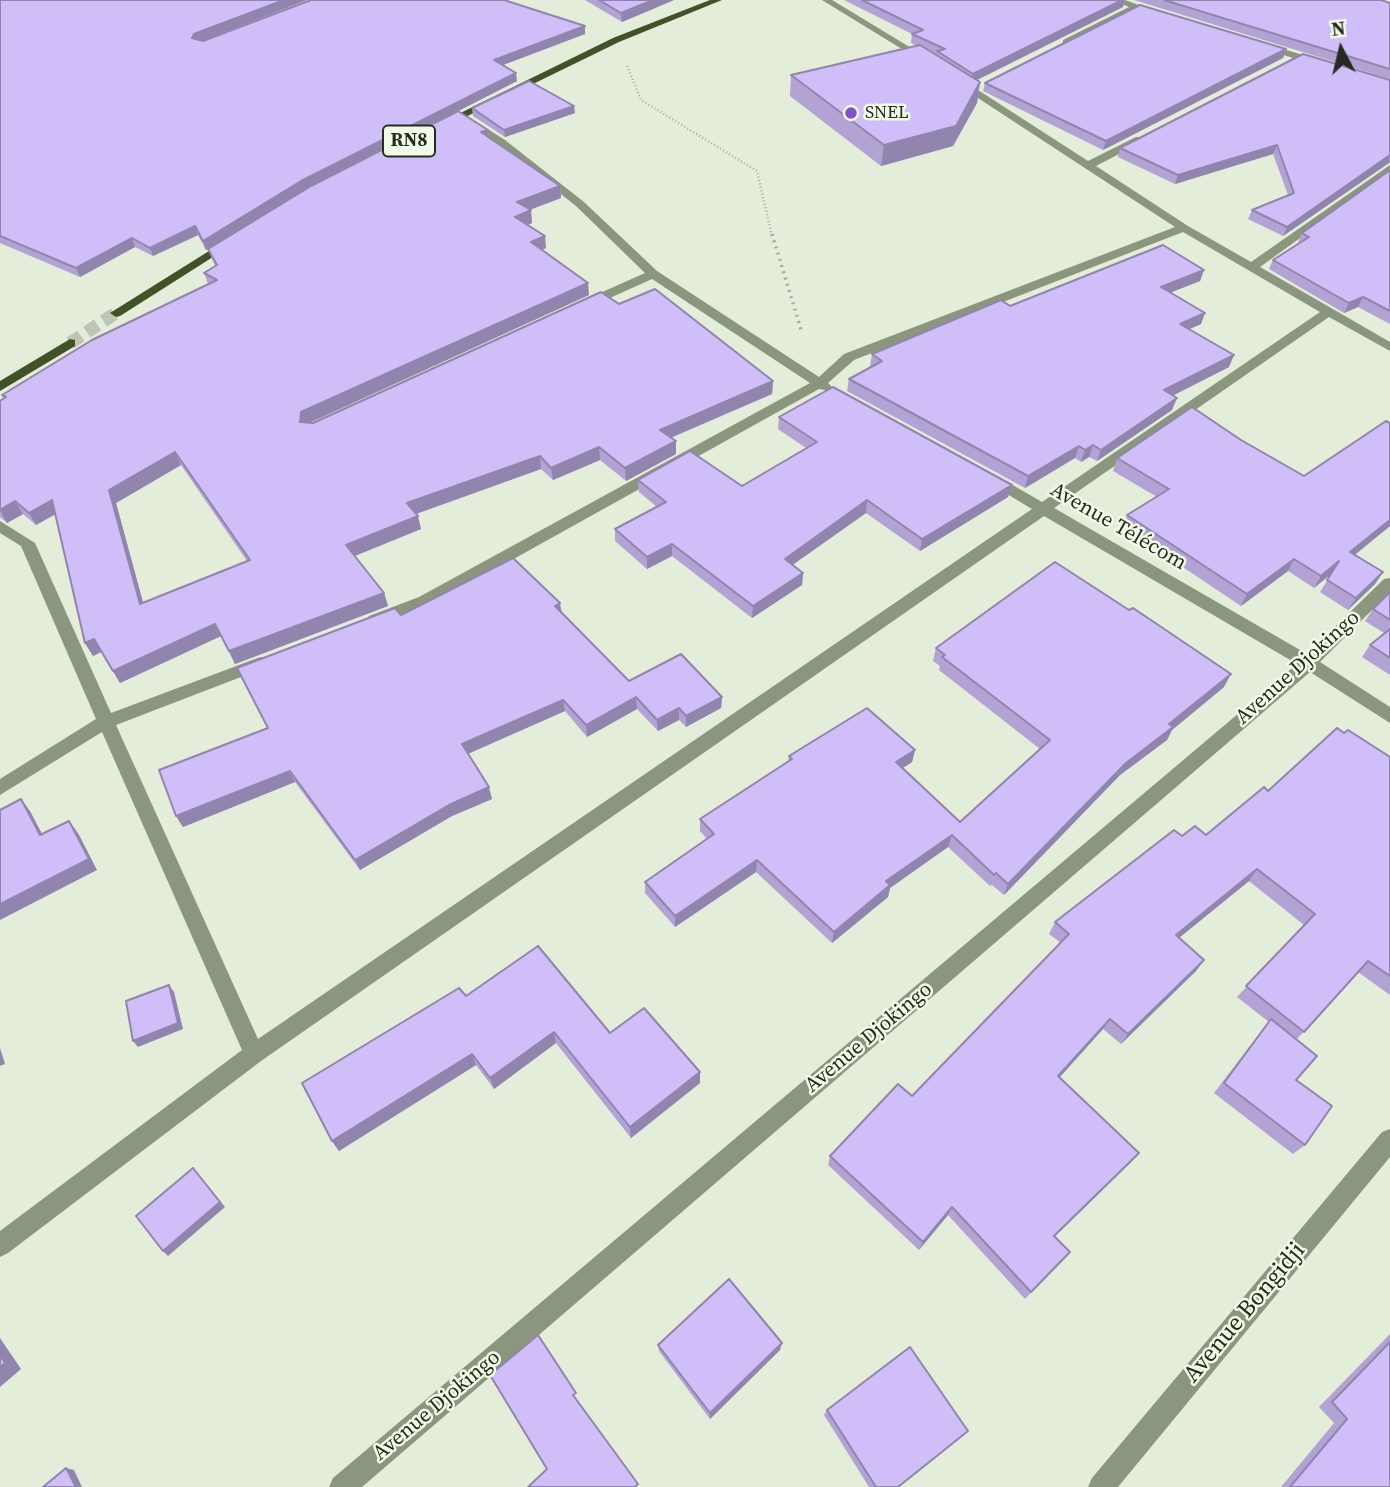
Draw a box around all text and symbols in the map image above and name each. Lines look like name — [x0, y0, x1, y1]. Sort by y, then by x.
north arrow — [1306, 14, 1376, 84]
text: N — [1330, 14, 1347, 42]
place label: SNEL — [865, 102, 909, 124]
marker: SNEL — [843, 105, 859, 121]
road number: RN8 — [383, 125, 435, 156]
street label: Avenue Télécom — [1045, 478, 1191, 576]
street label: Avenue Djokingo — [1231, 606, 1365, 730]
street label: Avenue Djokingo — [800, 977, 938, 1099]
street label: Avenue Bongidji — [1178, 1237, 1312, 1389]
street label: Avenue Djokingo — [368, 1345, 506, 1467]

